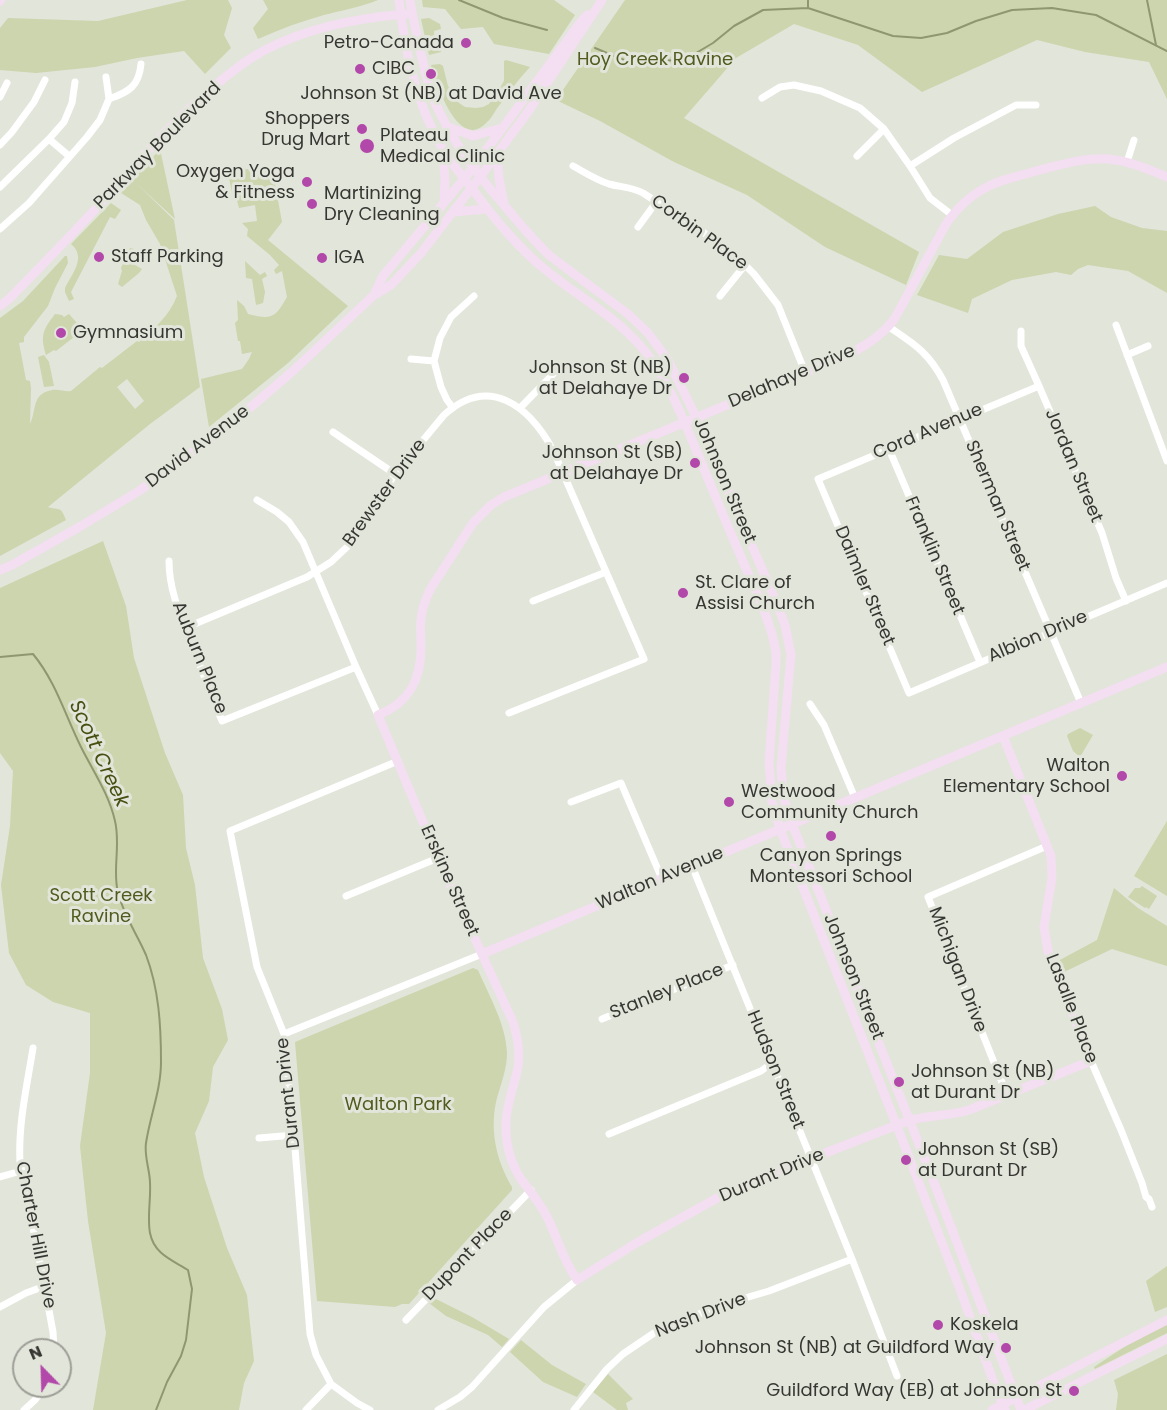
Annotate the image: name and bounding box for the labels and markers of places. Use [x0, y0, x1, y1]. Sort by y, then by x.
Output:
place label: Petro-Canada [324, 32, 454, 54]
marker: Petro-Canada [459, 36, 473, 50]
place label: CIBC [372, 58, 415, 80]
marker: CIBC [353, 62, 367, 76]
marker: Johnson St (NB) at David Ave [424, 67, 438, 81]
place label: Johnson St (NB) at David Ave [300, 83, 562, 105]
place label: Shoppers Drug Mart [261, 108, 350, 150]
marker: Shoppers Drug Mart [355, 122, 369, 136]
place label: Plateau Medical Clinic [380, 125, 505, 168]
marker: Plateau Medical Clinic [358, 137, 376, 155]
place label: Oxygen Yoga & Fitness [176, 161, 295, 204]
marker: Oxygen Yoga & Fitness [300, 175, 314, 189]
place label: Martinizing Dry Cleaning [324, 183, 440, 226]
marker: Martinizing Dry Cleaning [305, 197, 319, 211]
place label: Staff Parking [111, 246, 224, 268]
place label: IGA [334, 247, 365, 269]
marker: Staff Parking [92, 250, 106, 264]
marker: IGA [315, 251, 329, 265]
place label: Gymnasium [73, 322, 183, 344]
marker: Gymnasium [54, 326, 68, 340]
place label: Johnson St (NB) at Delahaye Dr [529, 357, 672, 400]
marker: Johnson St (NB) at Delahaye Dr [677, 371, 691, 385]
place label: Johnson St (SB) at Delahaye Dr [542, 442, 683, 484]
marker: Johnson St (SB) at Delahaye Dr [688, 456, 702, 470]
place label: St. Clare of Assisi Church [695, 572, 815, 614]
marker: St. Clare of Assisi Church [676, 586, 690, 600]
place label: Walton Elementary School [943, 755, 1110, 798]
marker: Walton Elementary School [1115, 769, 1129, 783]
place label: Westwood Community Church [741, 781, 919, 824]
marker: Westwood Community Church [722, 795, 736, 809]
marker: Canyon Springs Montessori School [824, 829, 838, 843]
place label: Canyon Springs Montessori School [750, 845, 912, 888]
place label: Johnson St (NB) at Durant Dr [911, 1061, 1054, 1104]
marker: Johnson St (NB) at Durant Dr [892, 1075, 906, 1089]
place label: Johnson St (SB) at Durant Dr [918, 1139, 1059, 1182]
marker: Johnson St (SB) at Durant Dr [899, 1153, 913, 1167]
place label: Koskela [950, 1314, 1019, 1336]
marker: Koskela [931, 1318, 945, 1332]
place label: Johnson St (NB) at Guildford Way [695, 1337, 994, 1359]
marker: Johnson St (NB) at Guildford Way [999, 1341, 1013, 1355]
place label: Guildford Way (EB) at Johnson St [766, 1380, 1062, 1402]
marker: Guildford Way (EB) at Johnson St [1067, 1384, 1081, 1398]

